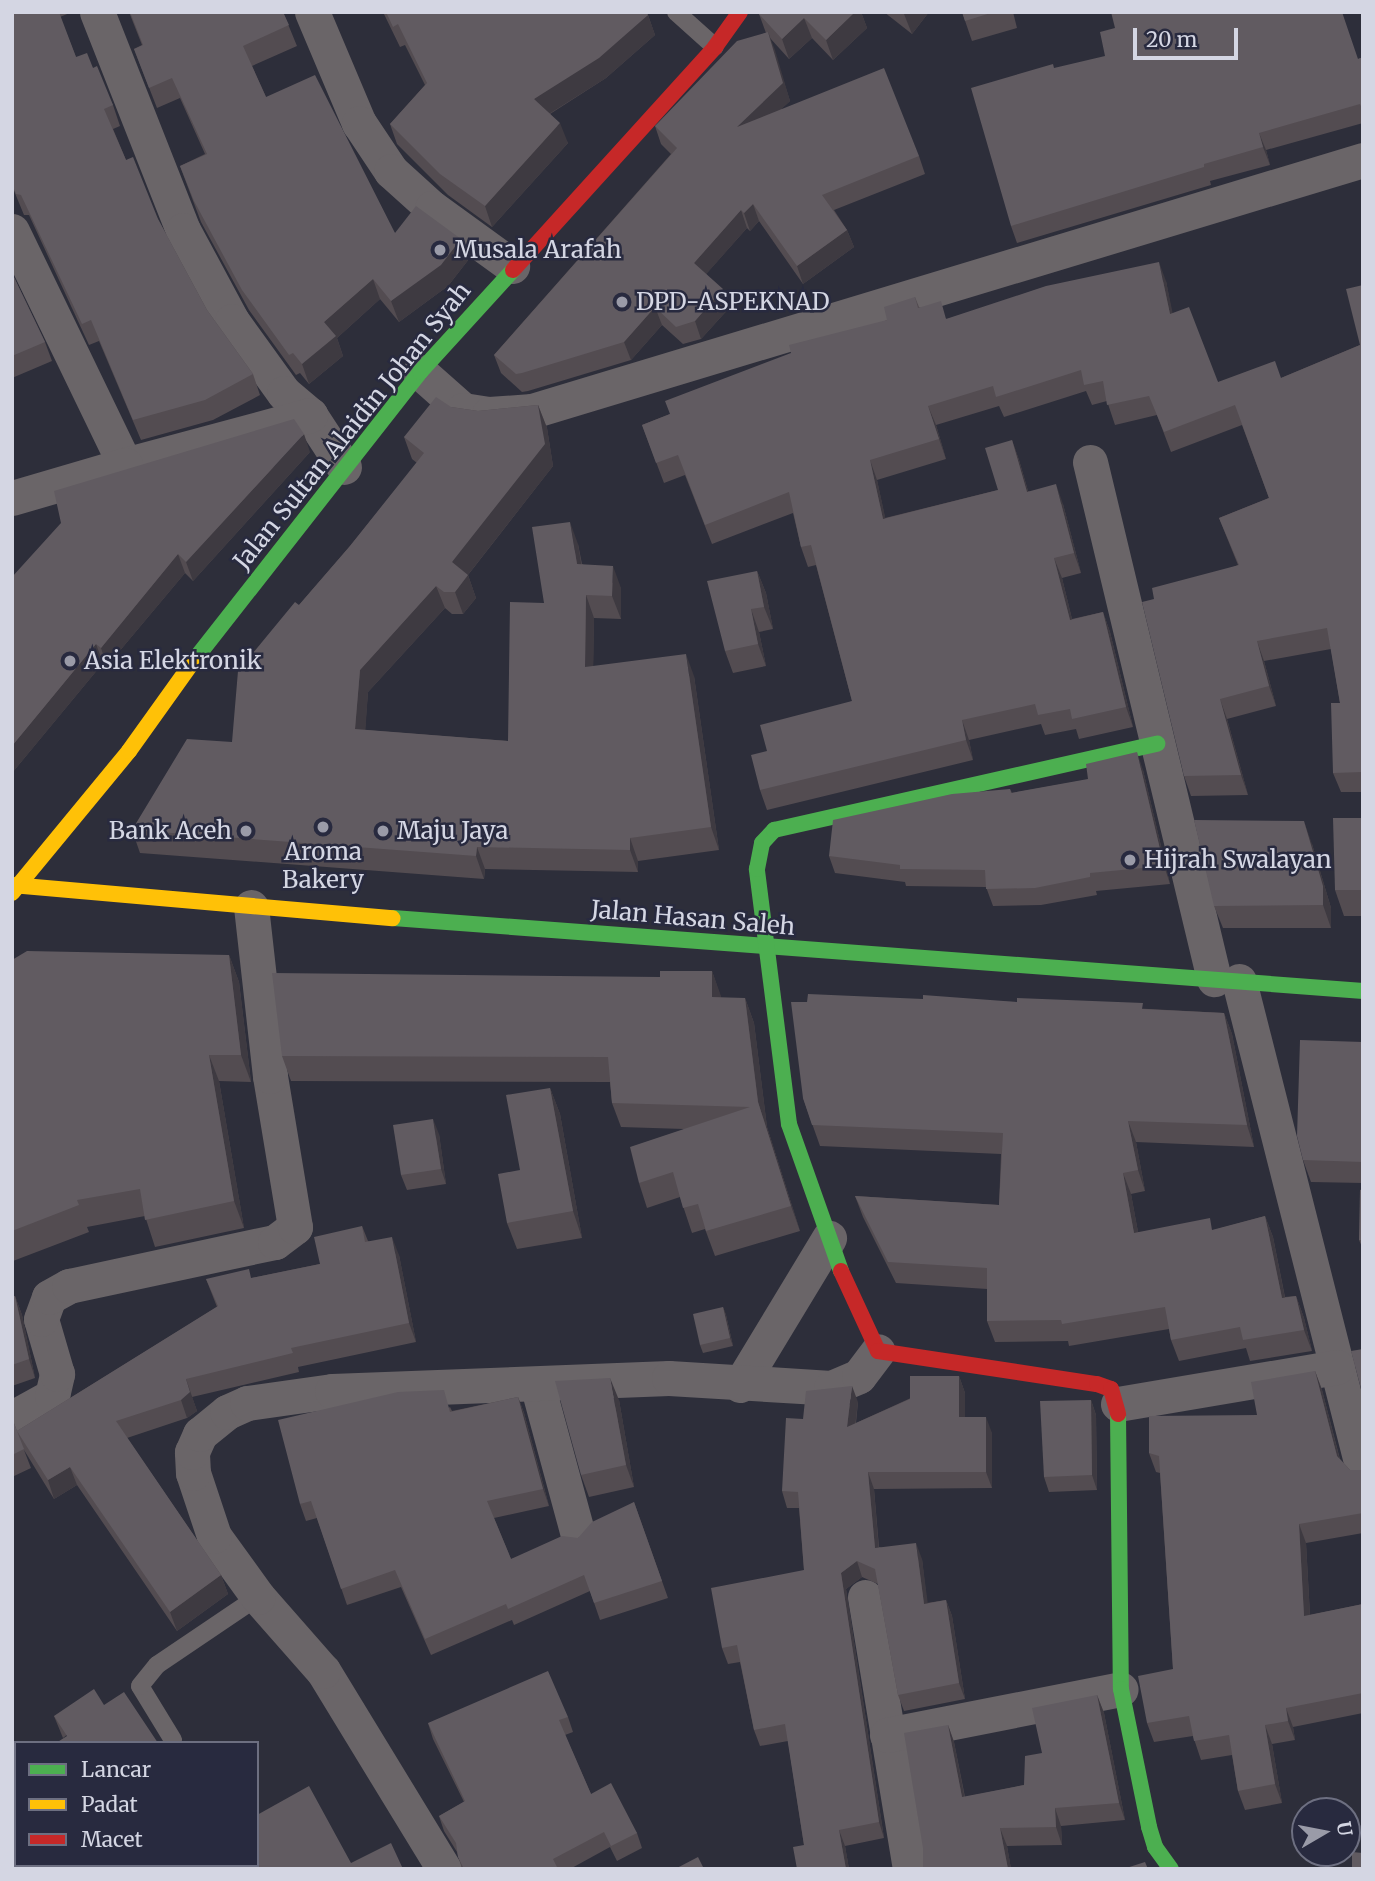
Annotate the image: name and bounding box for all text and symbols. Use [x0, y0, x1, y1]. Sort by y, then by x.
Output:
scale bar [1137, 14, 1242, 58]
text: 20 m [1146, 26, 1197, 53]
place label: Musala Arafah [454, 236, 622, 264]
marker: Musala Arafah [432, 242, 448, 258]
street label: Jalan Sultan Alaidin Johan Syah [227, 277, 477, 575]
place label: DPD-ASPEKNAD [636, 288, 829, 316]
marker: DPD-ASPEKNAD [614, 294, 630, 310]
place label: Asia Elektronik [84, 647, 262, 675]
marker: Asia Elektronik [62, 653, 78, 669]
place label: Bank Aceh [109, 817, 232, 845]
place label: Maju Jaya [397, 817, 508, 845]
marker: Aroma Bakery [315, 819, 331, 835]
marker: Bank Aceh [238, 823, 254, 839]
marker: Maju Jaya [375, 823, 391, 839]
place label: Aroma Bakery [282, 838, 364, 894]
place label: Hijrah Swalayan [1144, 846, 1332, 874]
marker: Hijrah Swalayan [1122, 852, 1138, 868]
street label: Jalan Hasan Saleh [590, 895, 796, 941]
legend [14, 1741, 259, 1867]
text: Lancar [81, 1756, 151, 1783]
text: Padat [81, 1791, 138, 1818]
north arrow [1291, 1797, 1361, 1867]
text: U [1332, 1820, 1358, 1838]
text: Macet [81, 1826, 143, 1853]

